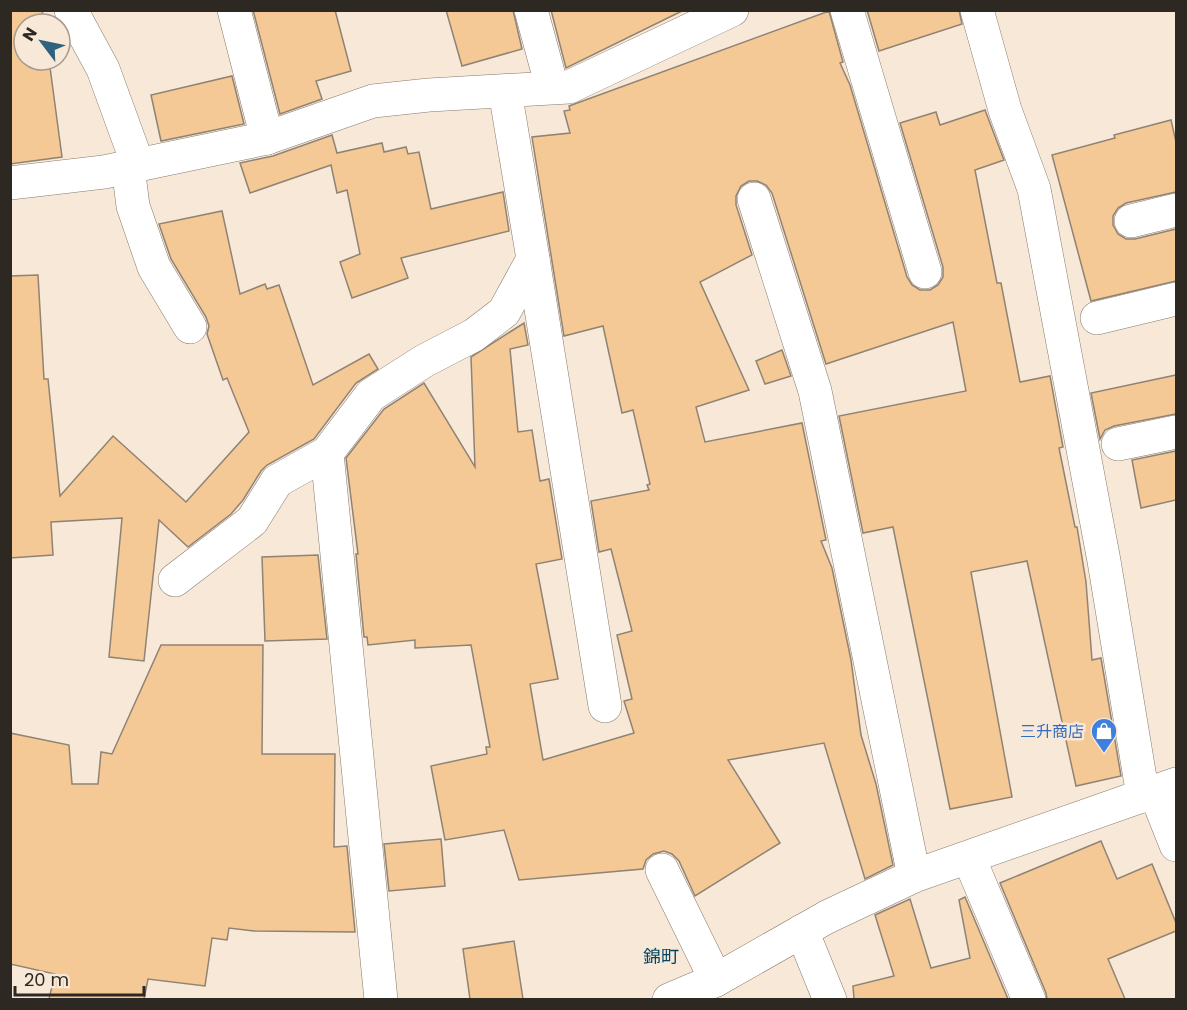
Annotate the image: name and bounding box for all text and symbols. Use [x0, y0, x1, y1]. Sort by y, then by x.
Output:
north arrow [12, 12, 72, 72]
text: N [17, 23, 43, 46]
shop icon: 三升商店 [1089, 716, 1119, 754]
place label: 三升商店 [1020, 720, 1084, 743]
district label: 錦町 [643, 944, 679, 969]
scale bar [15, 959, 144, 997]
text: 20 m [24, 967, 69, 992]

